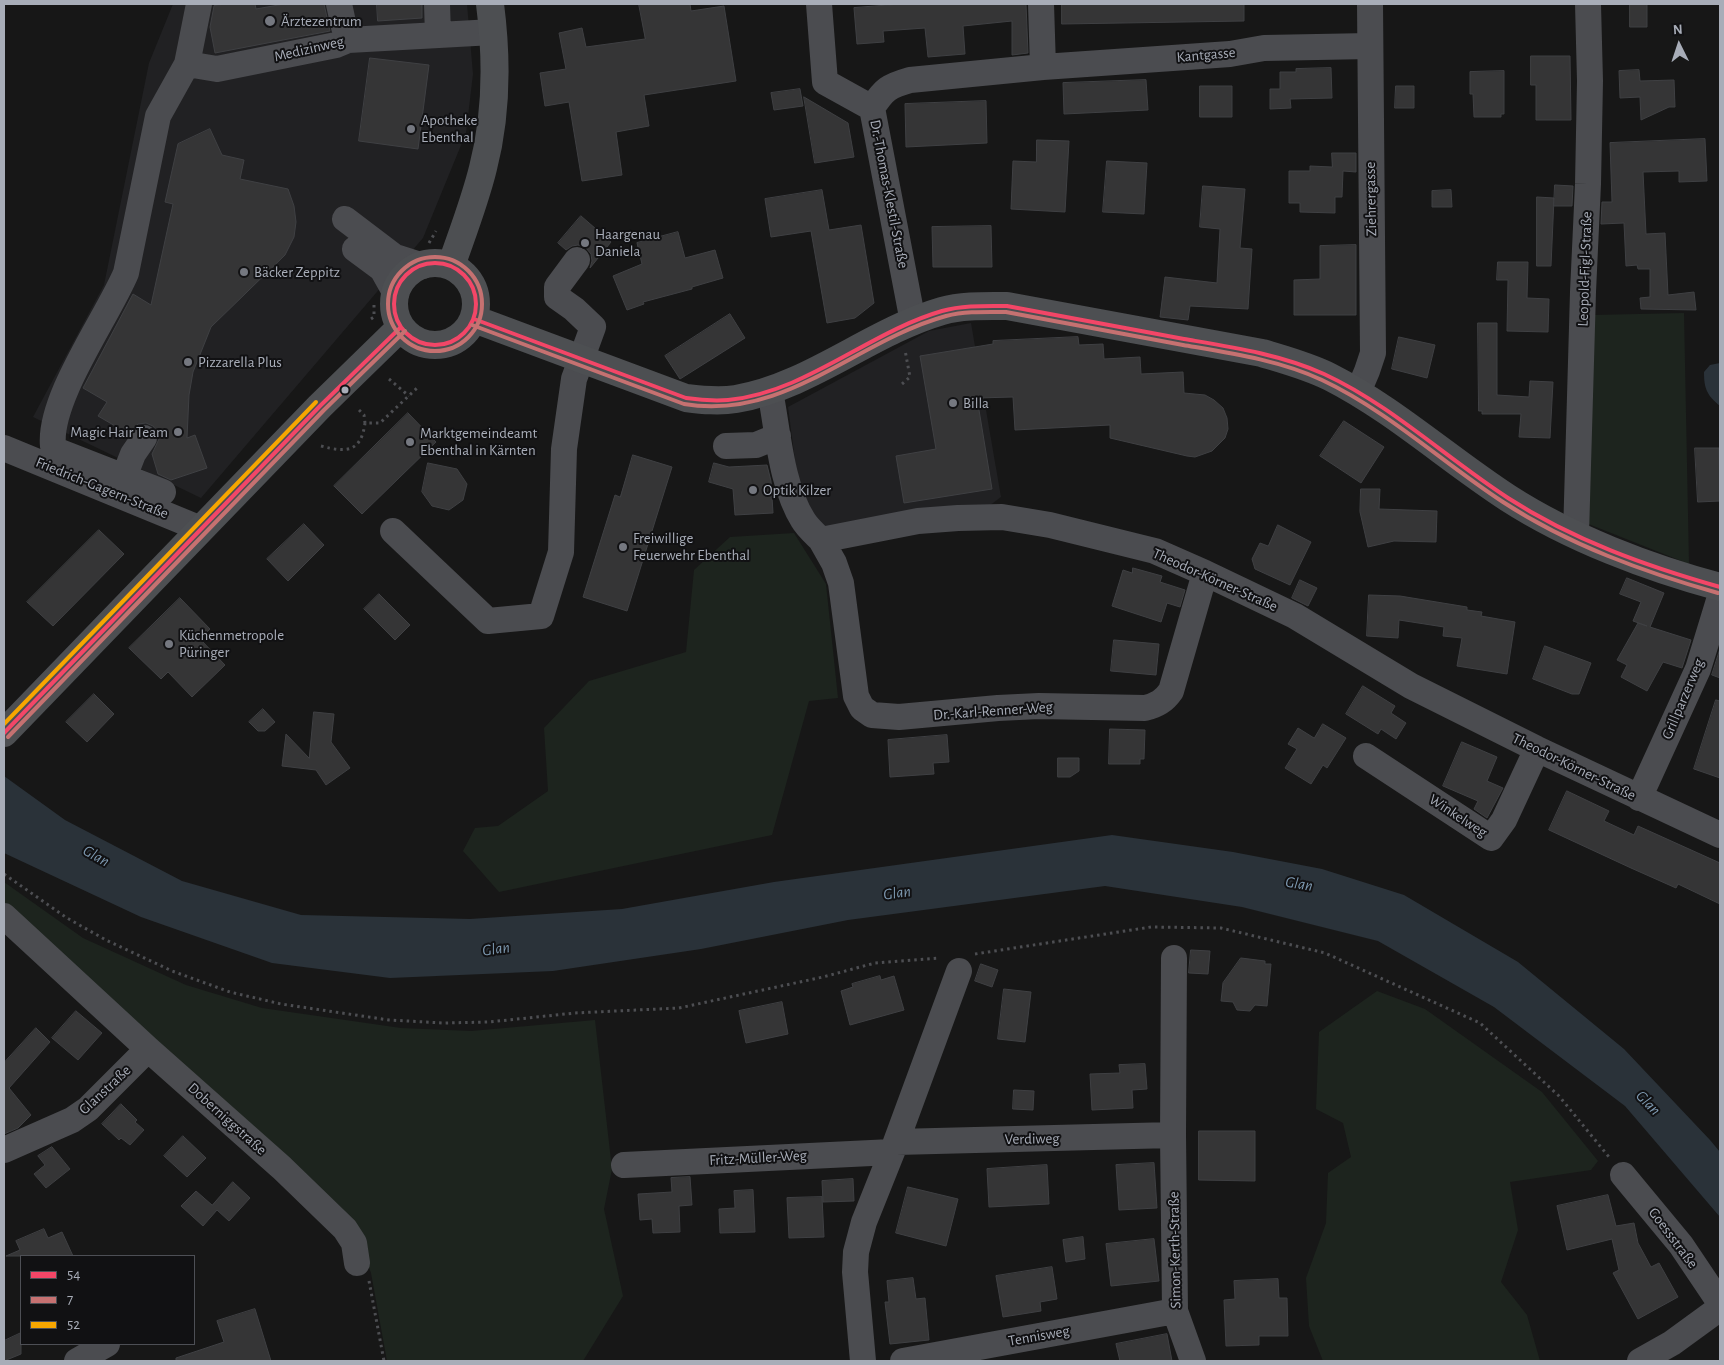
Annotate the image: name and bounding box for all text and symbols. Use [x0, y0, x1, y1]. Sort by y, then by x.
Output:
place label: Ärztezentrum [281, 12, 362, 30]
marker: Ärztezentrum [263, 14, 277, 28]
north arrow [1654, 20, 1704, 70]
text: N [1673, 23, 1683, 37]
street label: Medizinweg [272, 32, 346, 66]
street label: Kantgasse [1176, 43, 1236, 67]
place label: Apotheke Ebenthal [421, 111, 477, 146]
street label: Dr.-Thomas-Klestil-Straße [866, 118, 912, 270]
marker: Apotheke Ebenthal [405, 123, 417, 135]
street label: Ziehrergasse [1361, 161, 1381, 237]
street label: Leopold-Figl-Straße [1574, 211, 1596, 327]
place label: Haargenau Daniela [595, 225, 660, 260]
marker: Haargenau Daniela [579, 237, 591, 249]
place label: Bäcker Zeppitz [254, 263, 340, 281]
marker: Bäcker Zeppitz [238, 266, 250, 278]
place label: Pizzarella Plus [198, 353, 282, 371]
marker: Pizzarella Plus [182, 356, 194, 368]
unlabelled marker [340, 385, 350, 395]
place label: Billa [963, 394, 989, 412]
marker: Billa [947, 397, 959, 409]
place label: Magic Hair Team [70, 423, 168, 441]
place label: Marktgemeindeamt Ebenthal in Kärnten [420, 424, 537, 459]
marker: Magic Hair Team [172, 426, 184, 438]
marker: Marktgemeindeamt Ebenthal in Kärnten [404, 436, 416, 448]
street label: Friedrich-Gagern-Straße [33, 453, 171, 523]
place label: Optik Kilzer [763, 481, 831, 499]
marker: Optik Kilzer [747, 484, 759, 496]
place label: Freiwillige Feuerwehr Ebenthal [633, 529, 750, 564]
marker: Freiwillige Feuerwehr Ebenthal [617, 541, 629, 553]
street label: Theodor-Körner-Straße [1150, 544, 1280, 616]
place label: Küchenmetropole Püringer [179, 626, 284, 661]
marker: Küchenmetropole Püringer [163, 638, 175, 650]
street label: Grillparzerweg [1658, 656, 1708, 742]
street label: Dr.-Karl-Renner-Weg [933, 698, 1053, 724]
street label: Theodor-Körner-Straße [1509, 729, 1639, 805]
street label: Winkelweg [1425, 790, 1491, 842]
water label: Glan [79, 841, 113, 871]
water label: Glan [1284, 872, 1314, 896]
water label: Glan [882, 882, 912, 904]
water label: Glan [481, 938, 511, 960]
street label: Glanstraße [75, 1062, 135, 1118]
street label: Doberniggstraße [184, 1079, 270, 1159]
water label: Glan [1632, 1086, 1664, 1120]
street label: Verdiweg [1004, 1130, 1060, 1148]
street label: Fritz-Müller-Weg [709, 1146, 807, 1170]
street label: Simon-Kerth-Straße [1165, 1191, 1185, 1309]
street label: Goessstraße [1644, 1204, 1702, 1272]
legend [20, 1255, 195, 1345]
text: 54 [67, 1267, 81, 1282]
text: 7 [67, 1292, 73, 1307]
text: 52 [67, 1317, 80, 1332]
street label: Tennisweg [1007, 1322, 1071, 1350]

